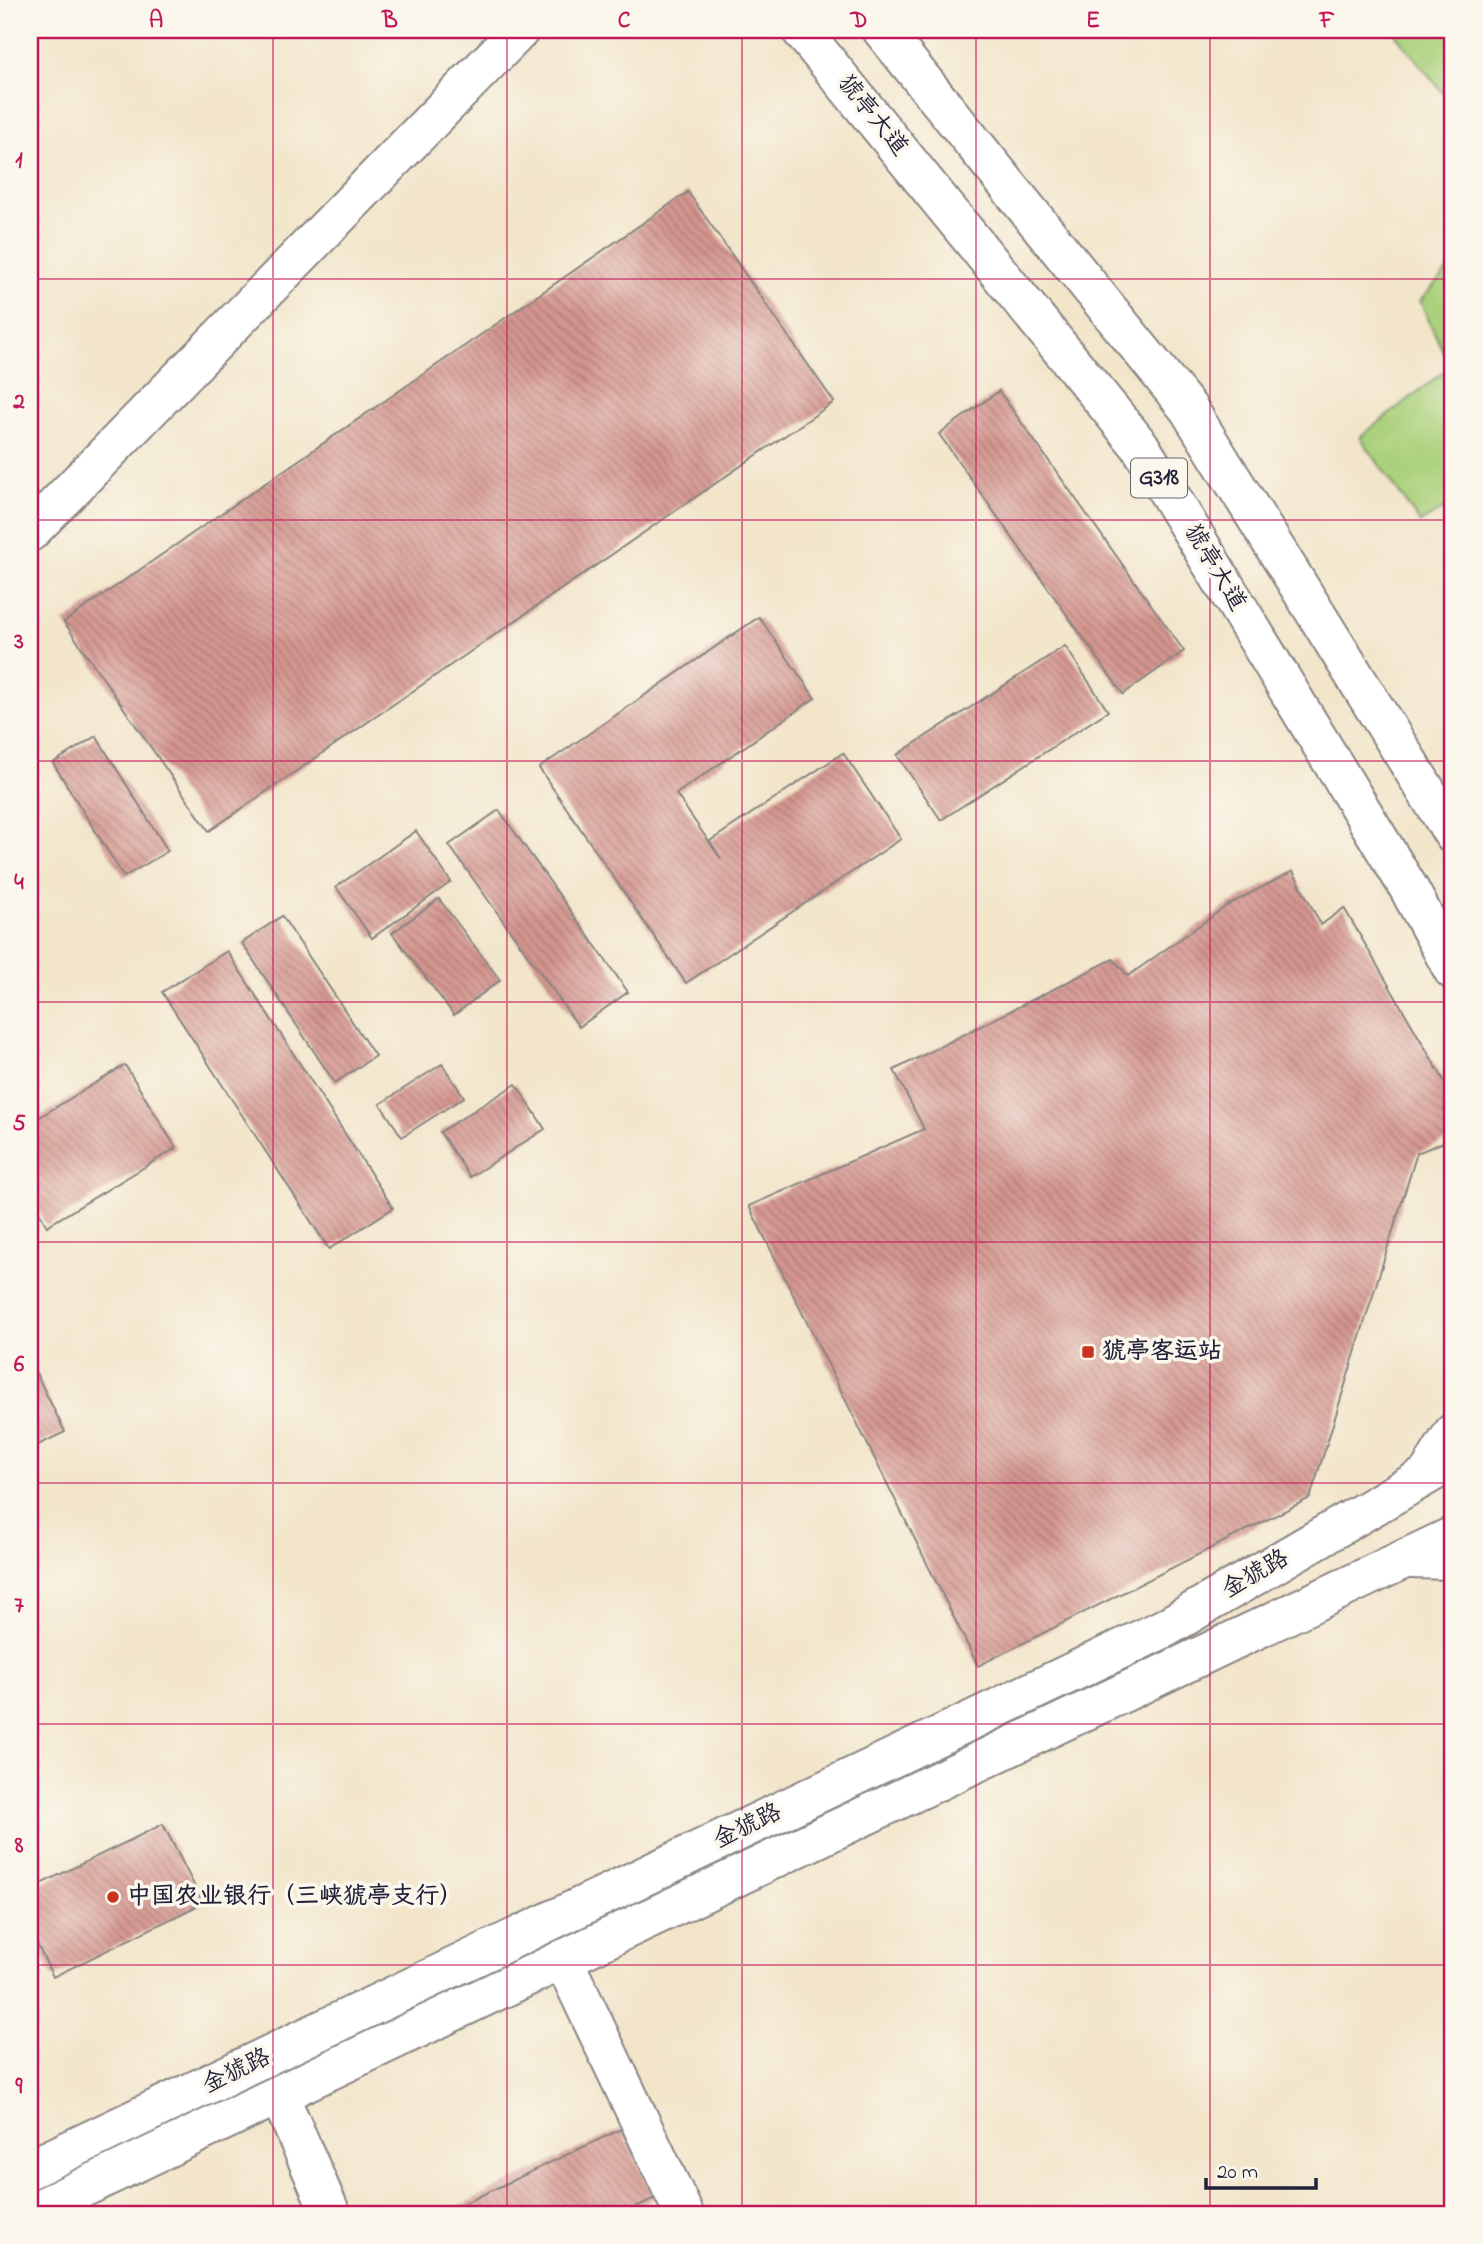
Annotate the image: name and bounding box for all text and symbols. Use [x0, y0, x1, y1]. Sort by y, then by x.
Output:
text: A [149, 5, 163, 38]
text: B [381, 5, 398, 38]
text: C [618, 5, 631, 38]
text: D [850, 5, 867, 38]
text: E [1086, 5, 1100, 38]
text: F [1319, 5, 1335, 38]
street label: 猇亭大道 [828, 68, 916, 164]
text: 1 [15, 145, 23, 178]
text: 2 [12, 386, 25, 419]
road number: G318 [1131, 458, 1187, 498]
street label: 猇亭大道 [1174, 518, 1254, 618]
text: 3 [13, 626, 24, 659]
text: 4 [14, 867, 24, 900]
text: 5 [12, 1108, 26, 1141]
place label: 猇亭客运站 [1102, 1335, 1222, 1370]
marker: 猇亭客运站 [1080, 1344, 1096, 1360]
text: 6 [14, 1349, 25, 1382]
street label: 金猇路 [1216, 1542, 1296, 1608]
text: 7 [14, 1590, 24, 1623]
street label: 金猇路 [708, 1795, 788, 1859]
text: 8 [14, 1830, 24, 1863]
place label: 中国农业银行（三峡猇亭支行） [127, 1880, 463, 1915]
marker: 中国农业银行（三峡猇亭支行） [105, 1889, 121, 1905]
street label: 金猇路 [197, 2040, 277, 2104]
text: 9 [15, 2071, 24, 2104]
scale bar [1206, 2146, 1317, 2190]
text: 20 m [1217, 2158, 1258, 2188]

